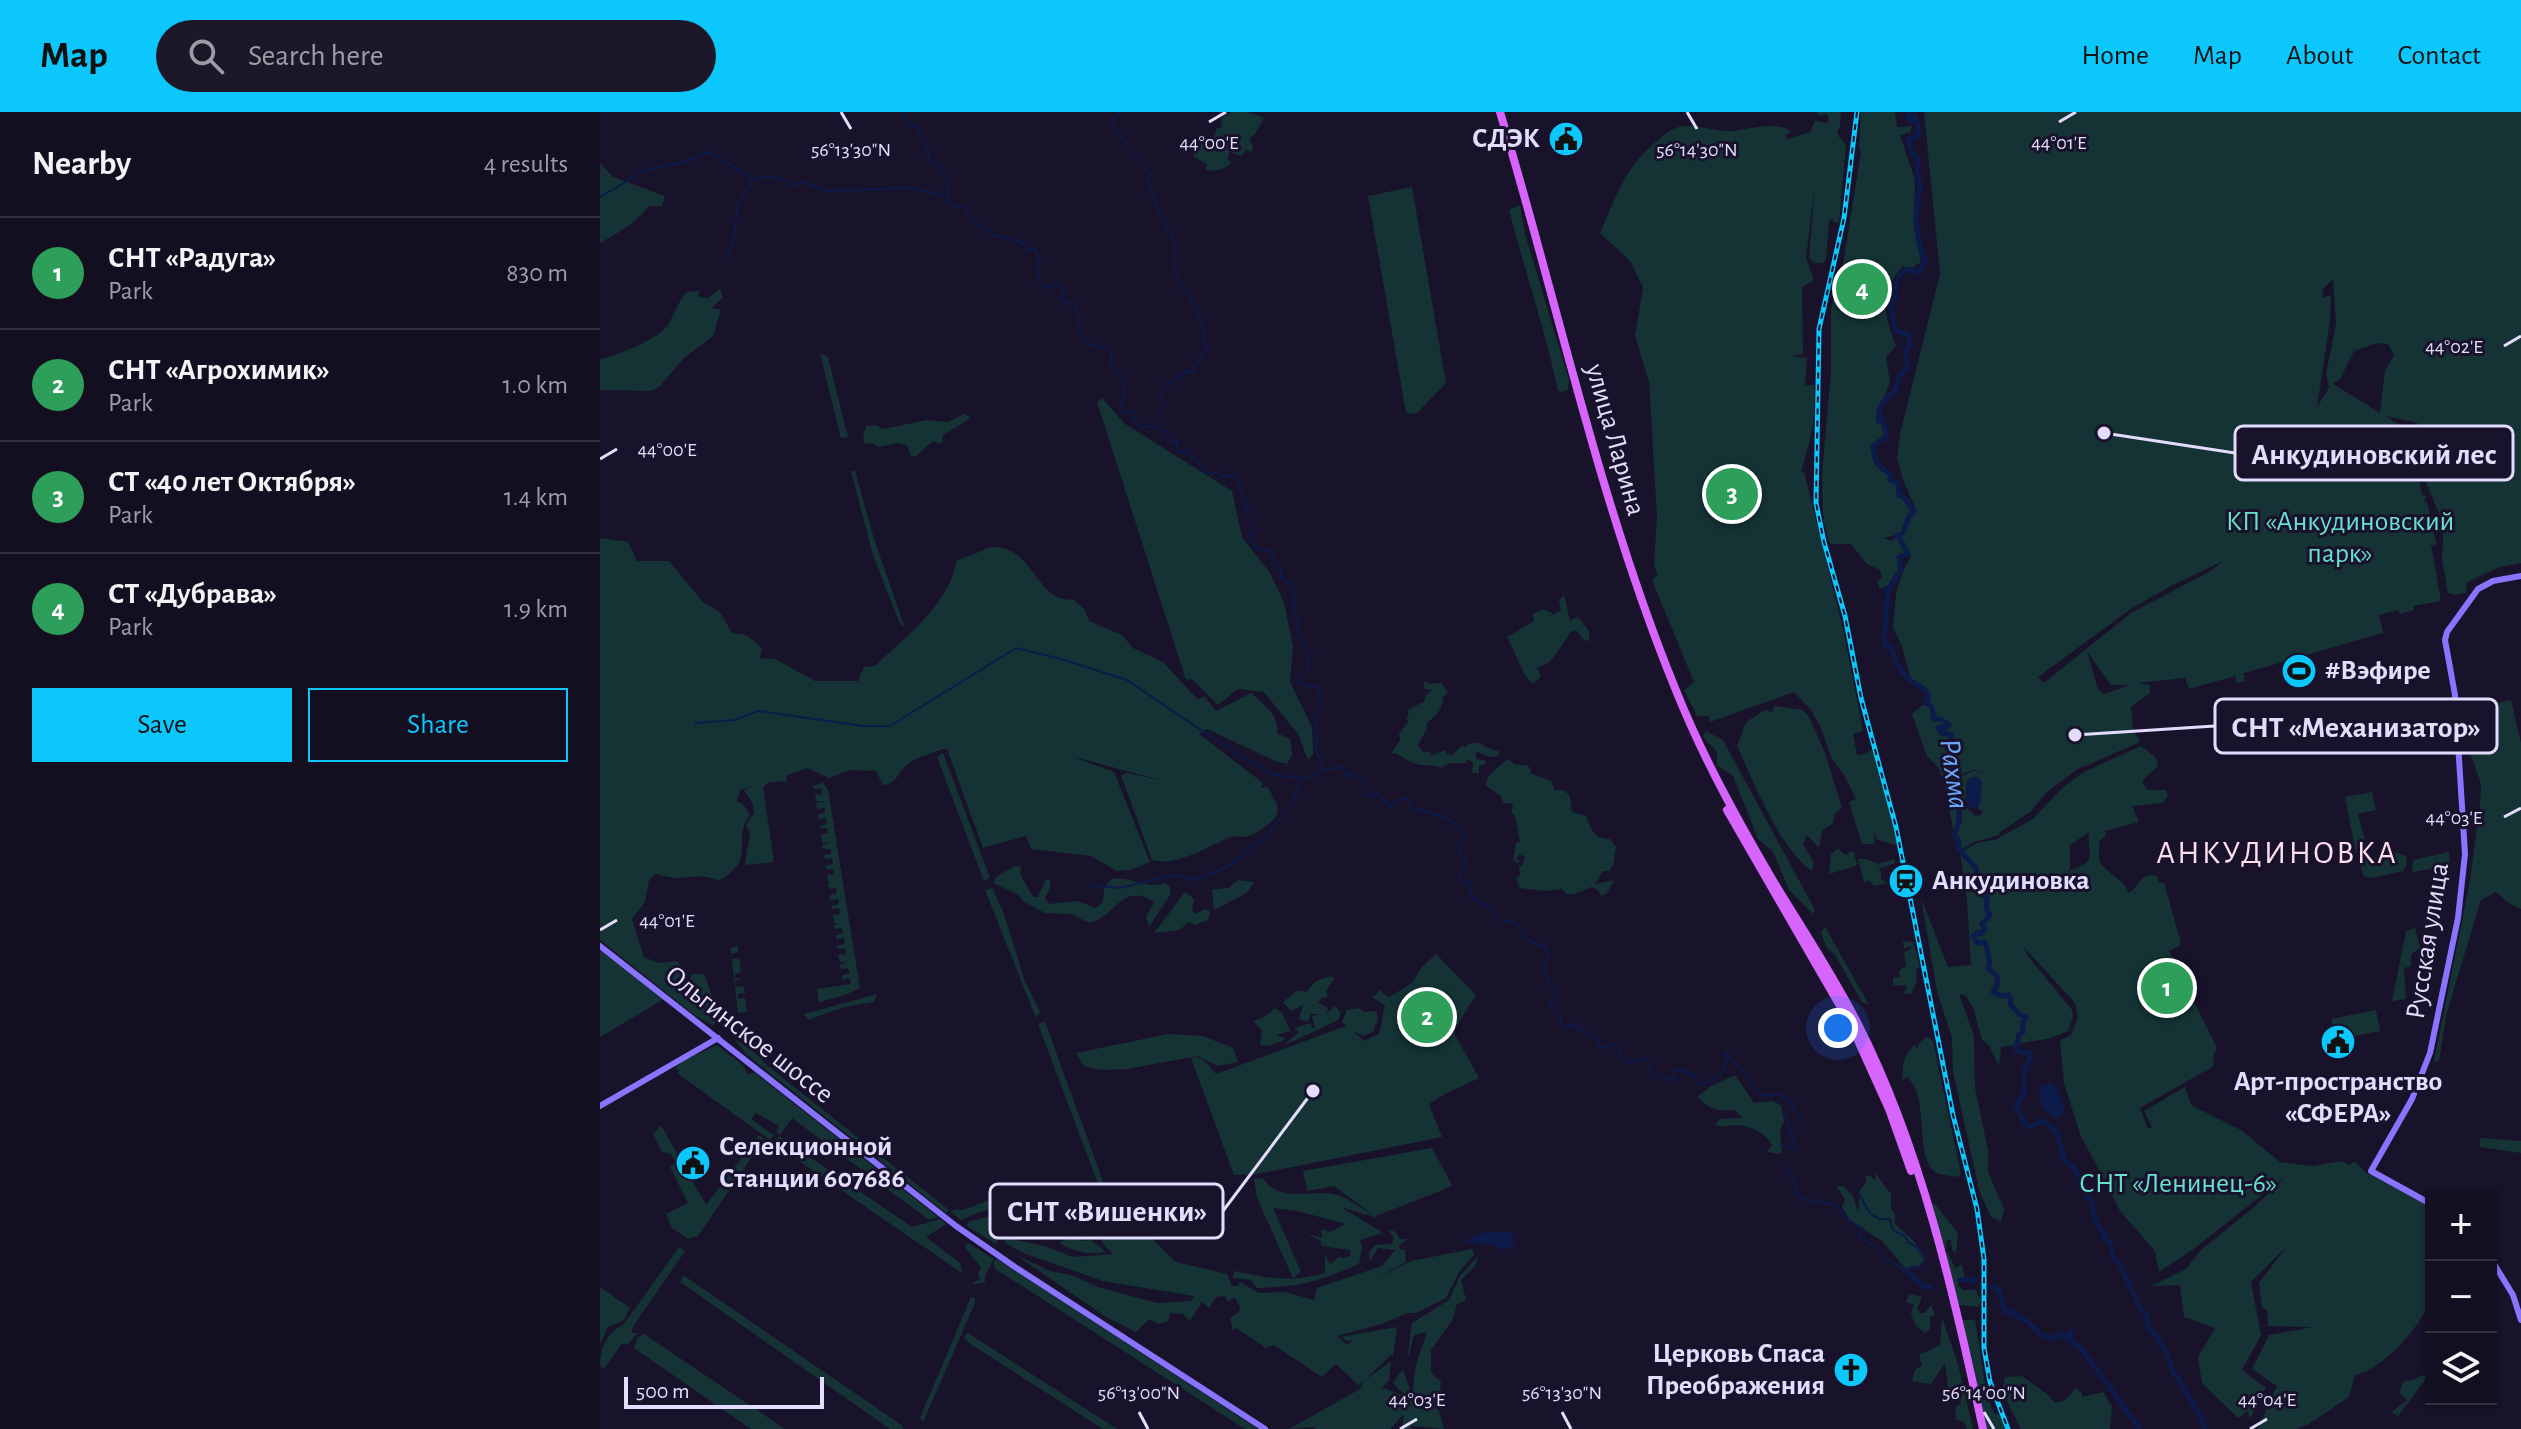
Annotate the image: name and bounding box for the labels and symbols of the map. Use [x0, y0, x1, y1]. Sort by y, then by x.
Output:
public building icon: СДЭК [1547, 120, 1585, 158]
place label: СДЭК [1472, 125, 1540, 153]
text: 44°00'E [1179, 133, 1239, 153]
text: 44°01'E [2031, 133, 2087, 153]
text: 56°13'30"N [811, 140, 891, 160]
text: 56°14'30"N [1656, 140, 1738, 160]
pin: 4 [1836, 259, 1888, 319]
text: 44°02'E [2425, 337, 2483, 357]
street label: улица Ларина [1580, 360, 1650, 519]
callout: Анкудиновский лес [2235, 426, 2513, 480]
text: 44°00'E [637, 440, 697, 460]
text: Анкудиновский лес [2251, 440, 2497, 470]
pin: 3 [1706, 464, 1758, 524]
park label: КП «Анкудиновский парк» [2226, 508, 2454, 568]
sports icon: #Вэфире [2280, 652, 2318, 690]
place label: #Вэфире [2325, 657, 2431, 685]
callout: СНТ «Механизатор» [2215, 699, 2497, 753]
text: СНТ «Механизатор» [2231, 713, 2481, 743]
water label: Рахма [1934, 737, 1974, 811]
text: 44°03'E [2426, 808, 2483, 828]
district label: АНКУДИНОВКА [2156, 837, 2398, 869]
street label: Русская улица [2402, 861, 2454, 1021]
station icon: Анкудиновка [1887, 862, 1925, 900]
place label: Анкудиновка [1932, 867, 2089, 895]
text: 44°01'E [639, 911, 695, 931]
pin: 1 [2141, 958, 2193, 1018]
street label: Ольгинское шоссе [659, 961, 839, 1109]
pin: 2 [1401, 987, 1453, 1047]
your location [1818, 1008, 1858, 1048]
public building icon: Арт-пространство «СФЕРА» [2319, 1023, 2357, 1061]
place label: Арт-пространство «СФЕРА» [2234, 1068, 2442, 1128]
place label: Селекционной Станции 607686 [719, 1133, 905, 1193]
public building icon: Селекционной Станции 607686 [674, 1144, 712, 1182]
park label: СНТ «Ленинец-6» [2079, 1170, 2277, 1198]
callout: СНТ «Вишенки» [990, 1184, 1223, 1238]
text: СНТ «Вишенки» [1007, 1197, 1207, 1227]
place label: Церковь Спаса Преображения [1646, 1340, 1825, 1400]
church icon: Церковь Спаса Преображения [1832, 1351, 1870, 1389]
scale bar [624, 1373, 824, 1409]
text: 56°13'00"N [1098, 1383, 1180, 1403]
text: 56°13'30"N [1522, 1383, 1602, 1403]
text: 56°14'00"N [1942, 1383, 2026, 1403]
text: 44°03'E [1389, 1390, 1446, 1410]
text: 44°04'E [2238, 1390, 2296, 1410]

